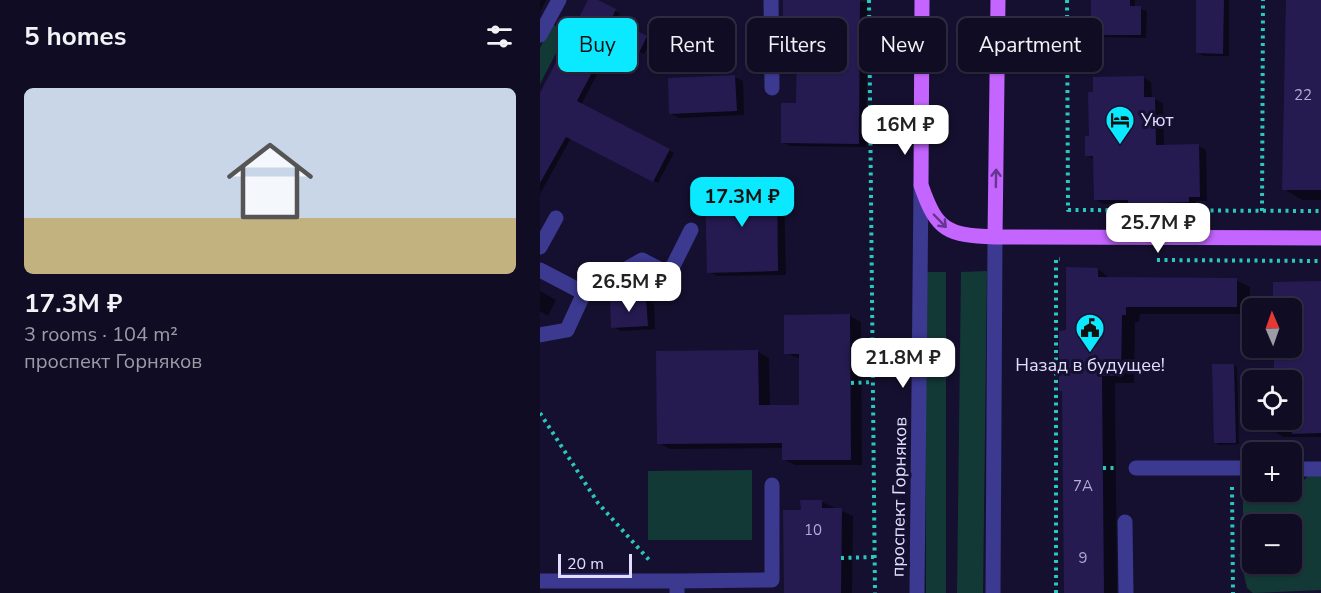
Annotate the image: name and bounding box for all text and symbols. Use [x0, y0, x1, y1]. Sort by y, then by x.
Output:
chip: Buy [558, 18, 637, 72]
chip: Rent [649, 18, 735, 72]
chip: Filters [747, 18, 847, 72]
chip: New [859, 18, 946, 72]
chip: Apartment [958, 18, 1102, 72]
text: 5 homes [24, 19, 126, 54]
icon: filters [483, 20, 516, 53]
house number: 22 [1294, 85, 1312, 105]
hotel icon: Уют [1104, 104, 1136, 146]
pin: 16M ₽ [863, 105, 947, 156]
place label: Уют [1140, 108, 1174, 132]
text: 16M ₽ [876, 111, 934, 138]
icon: home [216, 127, 324, 235]
one-way arrow [990, 169, 1002, 189]
pin: 17.3M ₽ [687, 177, 797, 228]
text: 17.3M ₽ [704, 183, 780, 210]
pin: 25.7M ₽ [1103, 203, 1213, 254]
text: 25.7M ₽ [1120, 209, 1196, 236]
one-way arrow [933, 213, 947, 228]
pin: 26.5M ₽ [574, 262, 684, 313]
text: 26.5M ₽ [591, 268, 667, 295]
text: 17.3M ₽ [24, 286, 122, 321]
north arrow [1242, 298, 1302, 358]
map controls [1242, 298, 1302, 574]
public building icon: Назад в будущее! [1074, 312, 1106, 354]
text: 3 rooms · 104 m² [24, 321, 178, 348]
pin: 21.8M ₽ [848, 338, 958, 389]
text: 21.8M ₽ [865, 344, 941, 371]
text: проспект Горняков [24, 348, 202, 375]
place label: Назад в будущее! [1015, 353, 1165, 377]
button: locate [1242, 370, 1302, 430]
street label: проспект Горняков [886, 416, 912, 577]
button: + [1242, 442, 1302, 502]
house number: 7А [1073, 476, 1093, 496]
button: − [1242, 514, 1302, 574]
house number: 10 [804, 520, 822, 540]
house number: 9 [1078, 548, 1088, 568]
scale bar [558, 551, 632, 578]
text: 20 m [567, 553, 604, 575]

